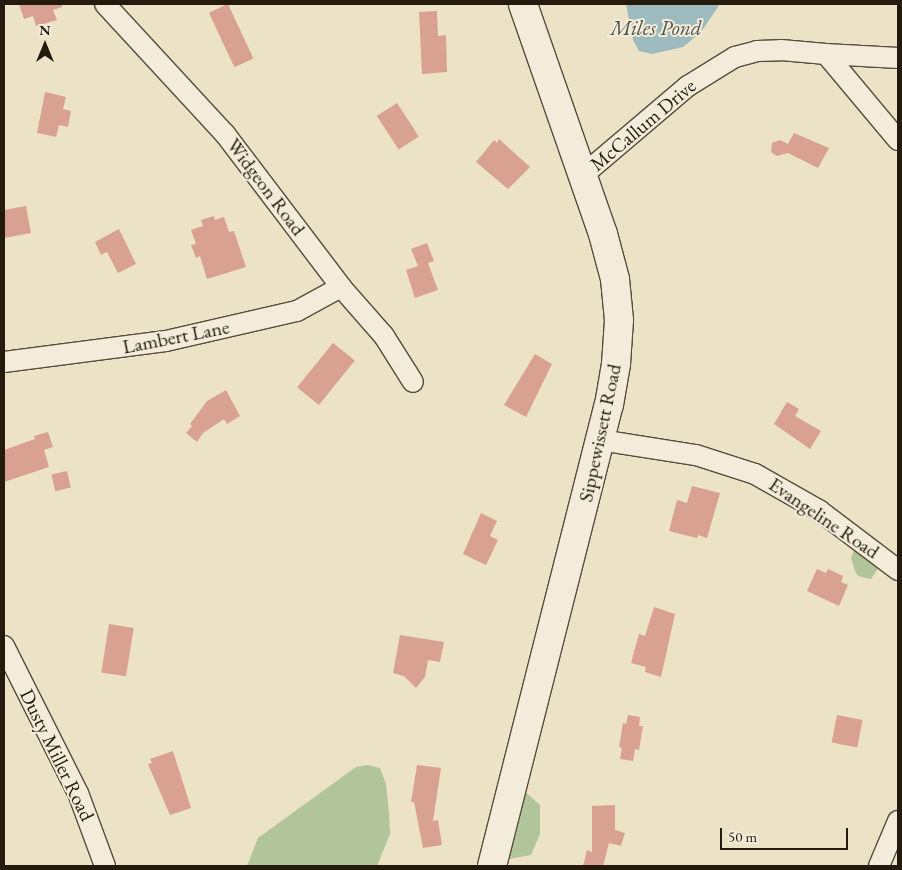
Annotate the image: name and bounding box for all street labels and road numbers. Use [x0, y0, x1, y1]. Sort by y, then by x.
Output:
street label: McCallum Drive [585, 74, 701, 176]
street label: Widgeon Road [222, 134, 310, 240]
street label: Lambert Lane [121, 315, 231, 359]
street label: Sippewissett Road [574, 362, 626, 504]
street label: Evangeline Road [764, 472, 884, 564]
street label: Dusty Miller Road [15, 685, 99, 825]

